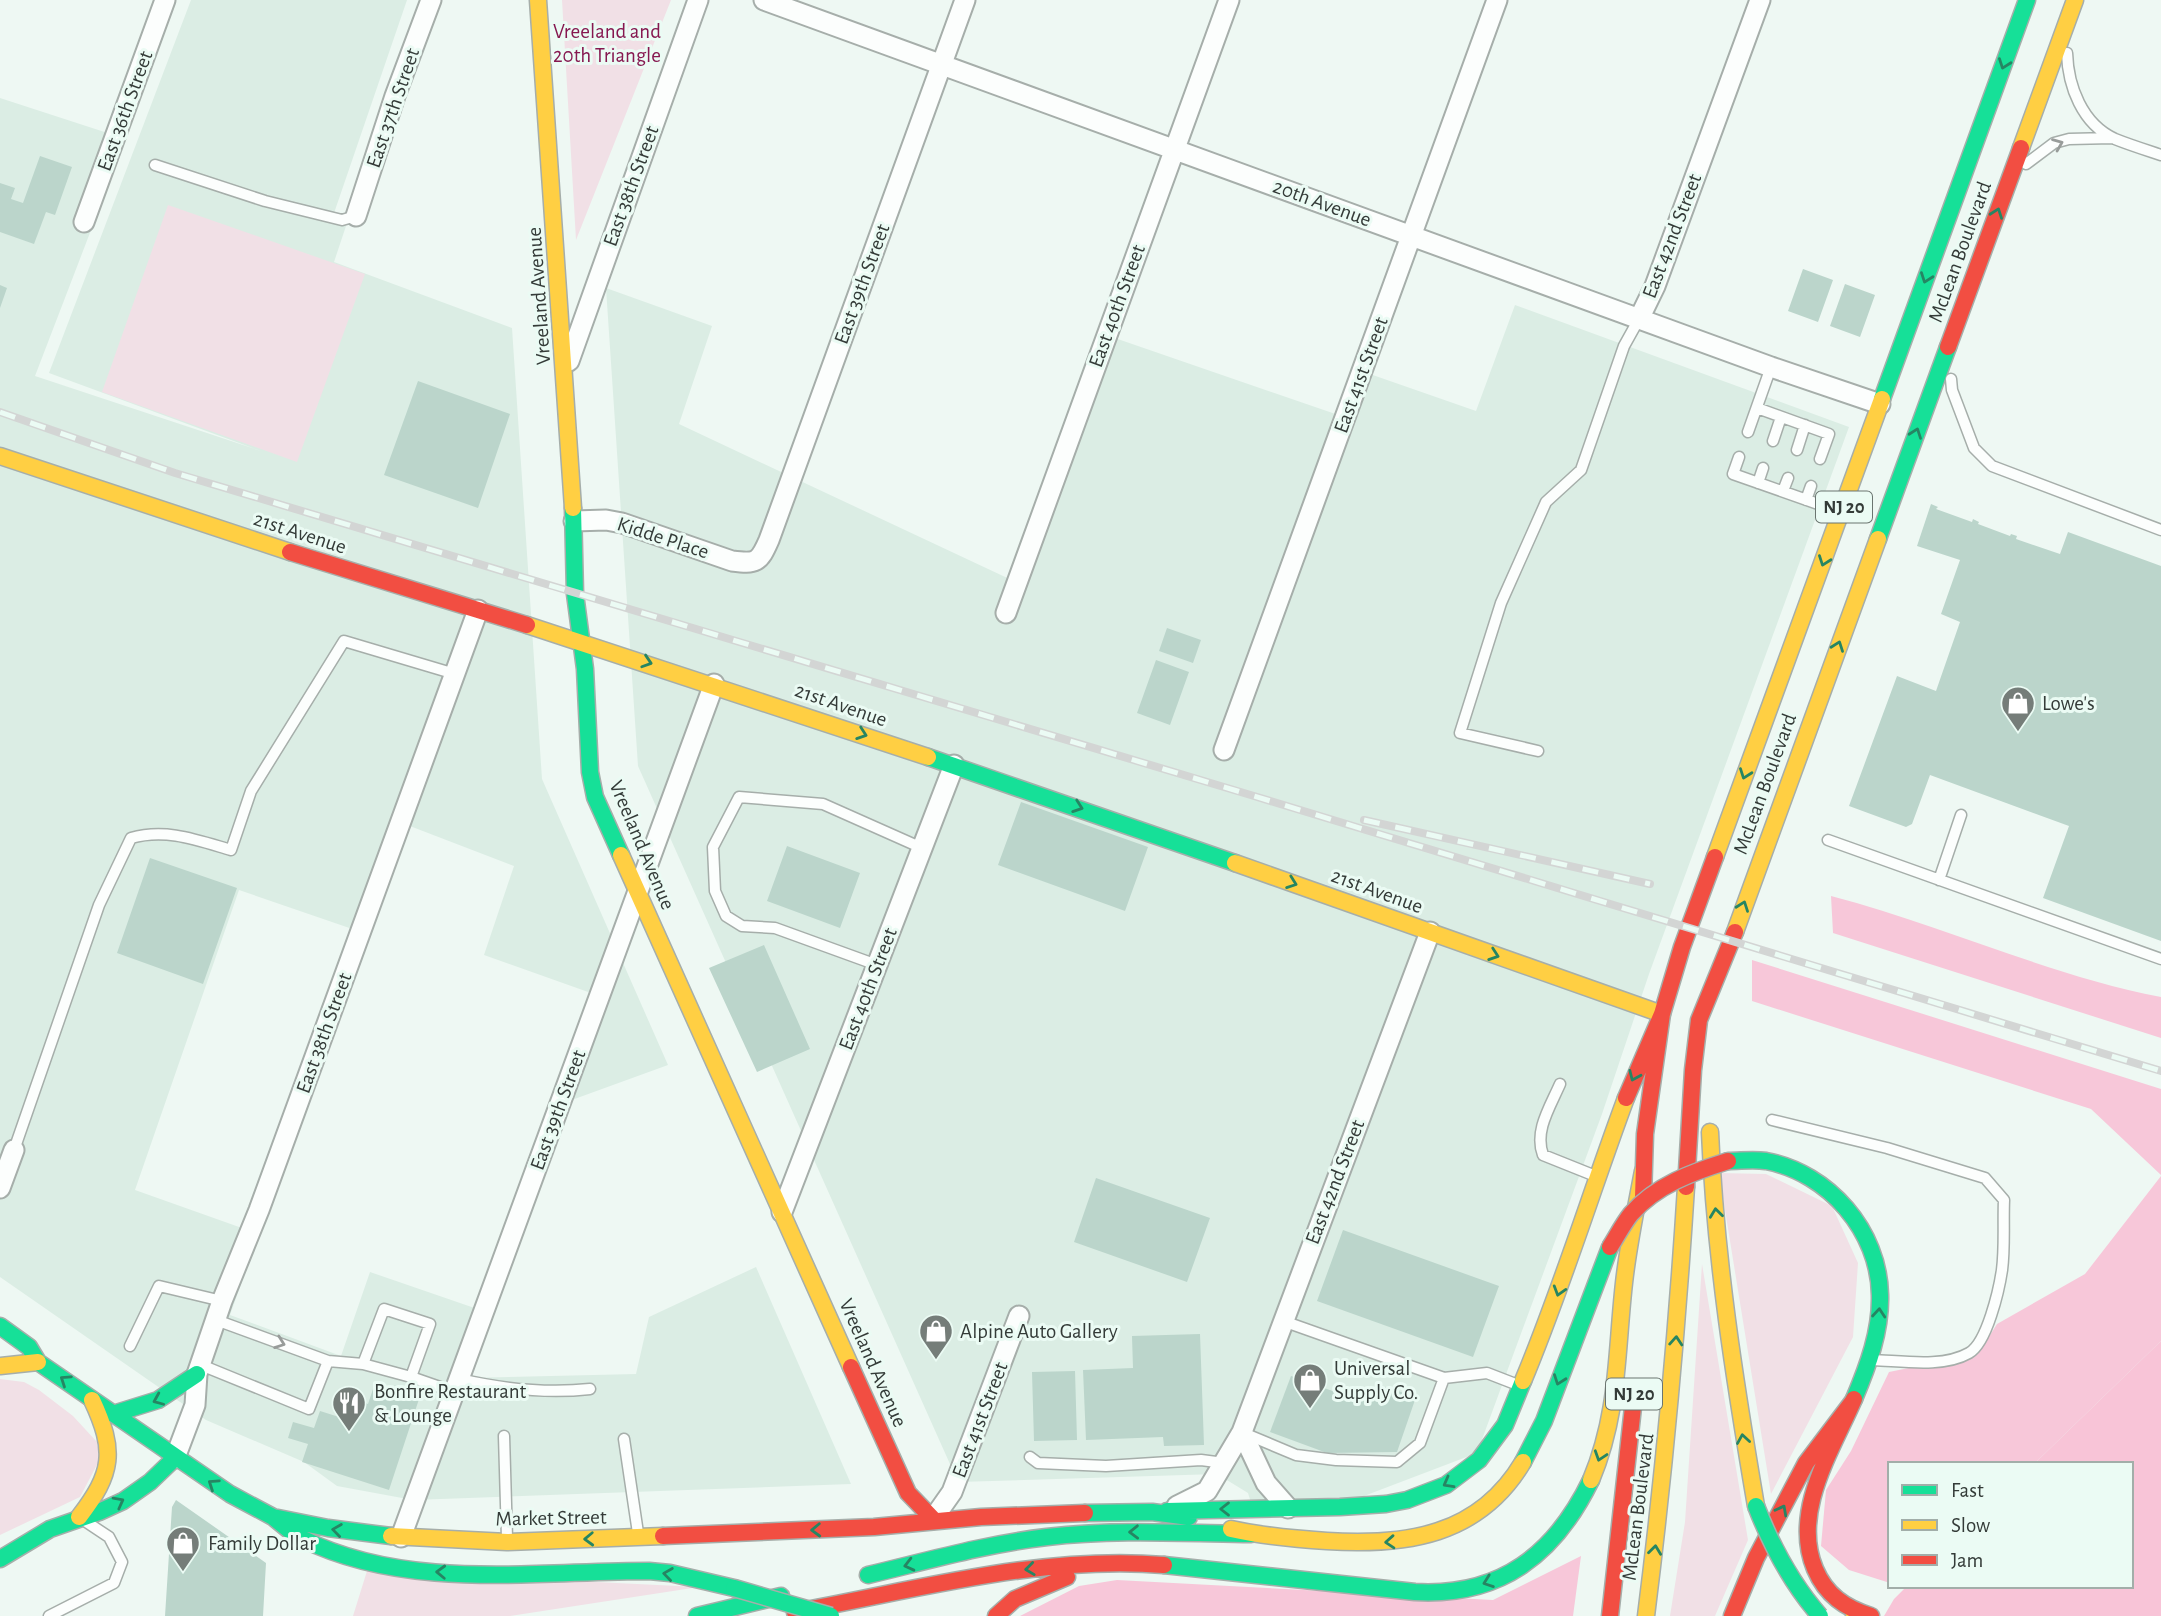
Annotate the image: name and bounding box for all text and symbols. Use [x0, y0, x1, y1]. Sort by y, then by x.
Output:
park label: Vreeland and 20th Triangle [553, 21, 661, 66]
street label: East 37th Street [363, 45, 423, 171]
street label: East 36th Street [94, 48, 157, 174]
one-way arrow [1998, 58, 2012, 70]
street label: East 38th Street [600, 123, 663, 249]
one-way arrow [2051, 138, 2063, 152]
street label: East 42nd Street [1639, 171, 1705, 301]
street label: 20th Avenue [1270, 176, 1374, 230]
street label: McLean Boulevard [1925, 179, 1995, 325]
one-way arrow [1989, 208, 2003, 220]
street label: East 39th Street [831, 221, 894, 347]
street label: Vreeland Avenue [524, 226, 554, 366]
street label: East 40th Street [1085, 241, 1149, 370]
one-way arrow [1920, 271, 1934, 283]
street label: East 41st Street [1330, 314, 1392, 436]
one-way arrow [1908, 427, 1922, 439]
road number: NJ 20 [1816, 492, 1872, 522]
street label: 21st Avenue [251, 508, 349, 558]
street label: Kidde Place [615, 513, 711, 563]
one-way arrow [1818, 554, 1832, 566]
one-way arrow [1830, 641, 1844, 653]
one-way arrow [640, 654, 652, 668]
street label: 21st Avenue [792, 679, 890, 731]
shop icon: Lowe's [1999, 684, 2037, 733]
place label: Lowe's [2042, 693, 2095, 714]
street label: McLean Boulevard [1730, 711, 1800, 857]
one-way arrow [856, 726, 868, 740]
one-way arrow [1739, 768, 1753, 780]
street label: Vreeland Avenue [605, 777, 679, 913]
one-way arrow [1071, 799, 1083, 813]
street label: 21st Avenue [1328, 865, 1426, 917]
one-way arrow [1286, 875, 1298, 889]
one-way arrow [1735, 900, 1749, 912]
street label: East 40th Street [835, 925, 901, 1053]
one-way arrow [1487, 947, 1499, 961]
street label: East 38th Street [293, 970, 356, 1096]
street label: East 39th Street [527, 1047, 590, 1173]
one-way arrow [1628, 1069, 1642, 1081]
street label: East 42nd Street [1302, 1117, 1368, 1247]
one-way arrow [1708, 1207, 1723, 1219]
one-way arrow [1553, 1284, 1567, 1296]
street label: Vreeland Avenue [835, 1296, 911, 1430]
one-way arrow [1871, 1307, 1886, 1318]
shop icon: Alpine Auto Gallery [917, 1312, 955, 1361]
place label: Alpine Auto Gallery [960, 1321, 1118, 1342]
one-way arrow [274, 1335, 286, 1349]
one-way arrow [1668, 1335, 1683, 1346]
place label: Universal Supply Co. [1334, 1358, 1418, 1403]
street label: East 41st Street [948, 1359, 1012, 1481]
shop icon: Universal Supply Co. [1291, 1361, 1329, 1410]
one-way arrow [1553, 1373, 1567, 1385]
one-way arrow [60, 1376, 73, 1388]
road number: NJ 20 [1606, 1378, 1662, 1410]
place label: Bonfire Restaurant & Lounge [374, 1381, 527, 1426]
restaurant icon: Bonfire Restaurant & Lounge [330, 1384, 368, 1433]
one-way arrow [153, 1392, 165, 1406]
street label: McLean Boulevard [1619, 1432, 1657, 1582]
one-way arrow [1736, 1433, 1751, 1445]
one-way arrow [1594, 1450, 1608, 1462]
legend [1888, 1462, 2133, 1588]
one-way arrow [1443, 1475, 1455, 1488]
one-way arrow [208, 1479, 221, 1492]
text: Fast [1951, 1480, 1984, 1501]
one-way arrow [112, 1497, 124, 1510]
one-way arrow [1219, 1501, 1229, 1517]
one-way arrow [1773, 1505, 1787, 1517]
street label: Market Street [495, 1507, 607, 1529]
text: Slow [1951, 1515, 1990, 1536]
one-way arrow [331, 1522, 343, 1537]
one-way arrow [810, 1522, 821, 1537]
shop icon: Family Dollar [164, 1524, 202, 1573]
one-way arrow [1128, 1524, 1139, 1540]
one-way arrow [583, 1531, 594, 1546]
place label: Family Dollar [208, 1533, 316, 1554]
one-way arrow [1384, 1534, 1395, 1549]
one-way arrow [1648, 1544, 1663, 1555]
text: Jam [1951, 1550, 1983, 1571]
one-way arrow [904, 1557, 916, 1571]
one-way arrow [1024, 1562, 1036, 1577]
one-way arrow [435, 1564, 446, 1579]
one-way arrow [662, 1566, 674, 1581]
one-way arrow [1483, 1574, 1495, 1588]

